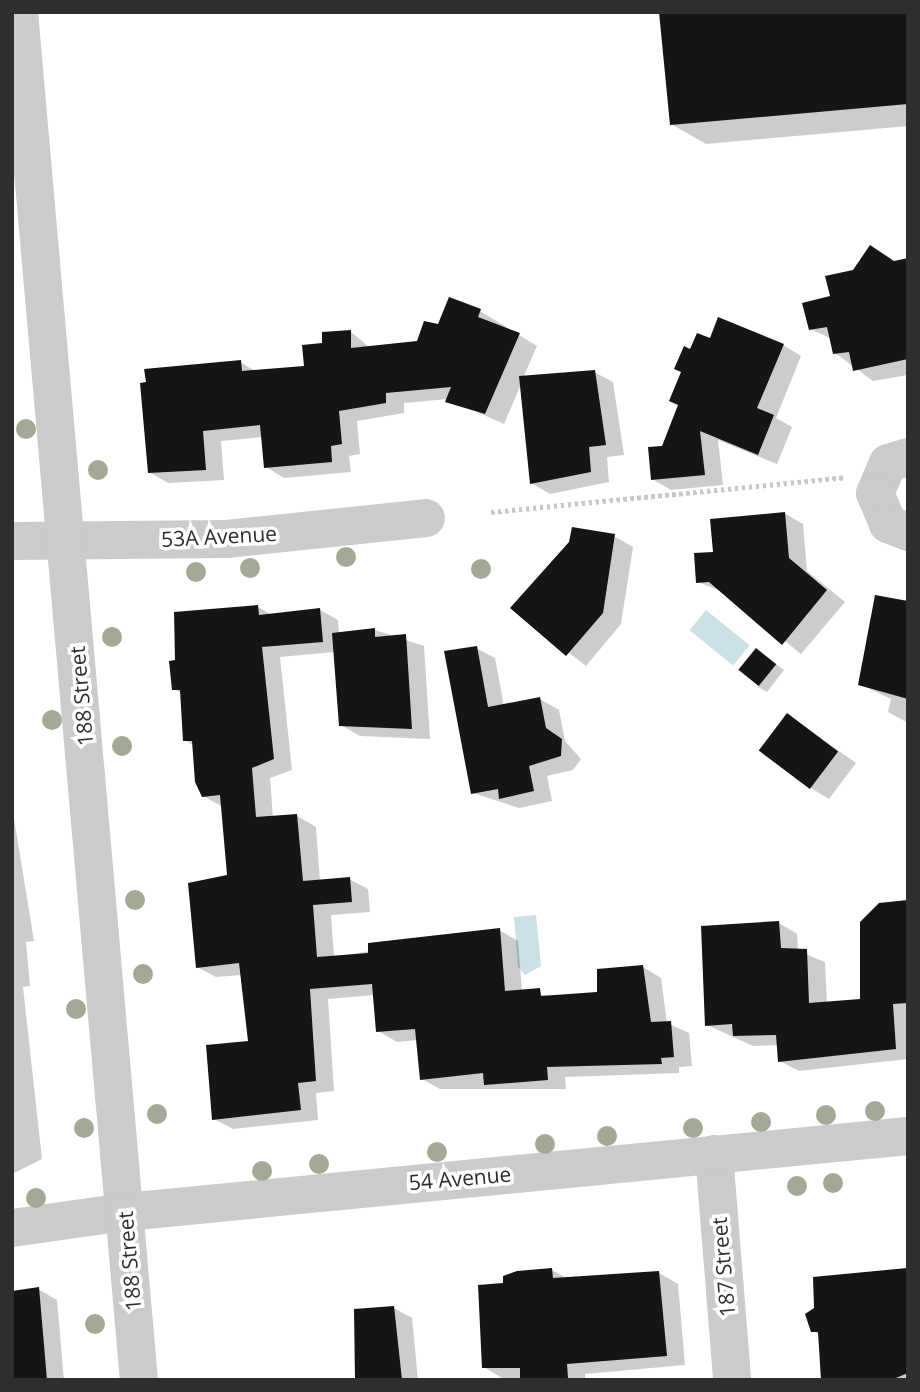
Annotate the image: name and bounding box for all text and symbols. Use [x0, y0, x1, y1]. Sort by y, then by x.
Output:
street label: 53A Avenue [160, 520, 278, 552]
street label: 188 Street [64, 645, 98, 747]
street label: 54 Avenue [408, 1161, 512, 1195]
street label: 188 Street [112, 1210, 146, 1312]
street label: 187 Street [706, 1216, 740, 1318]

